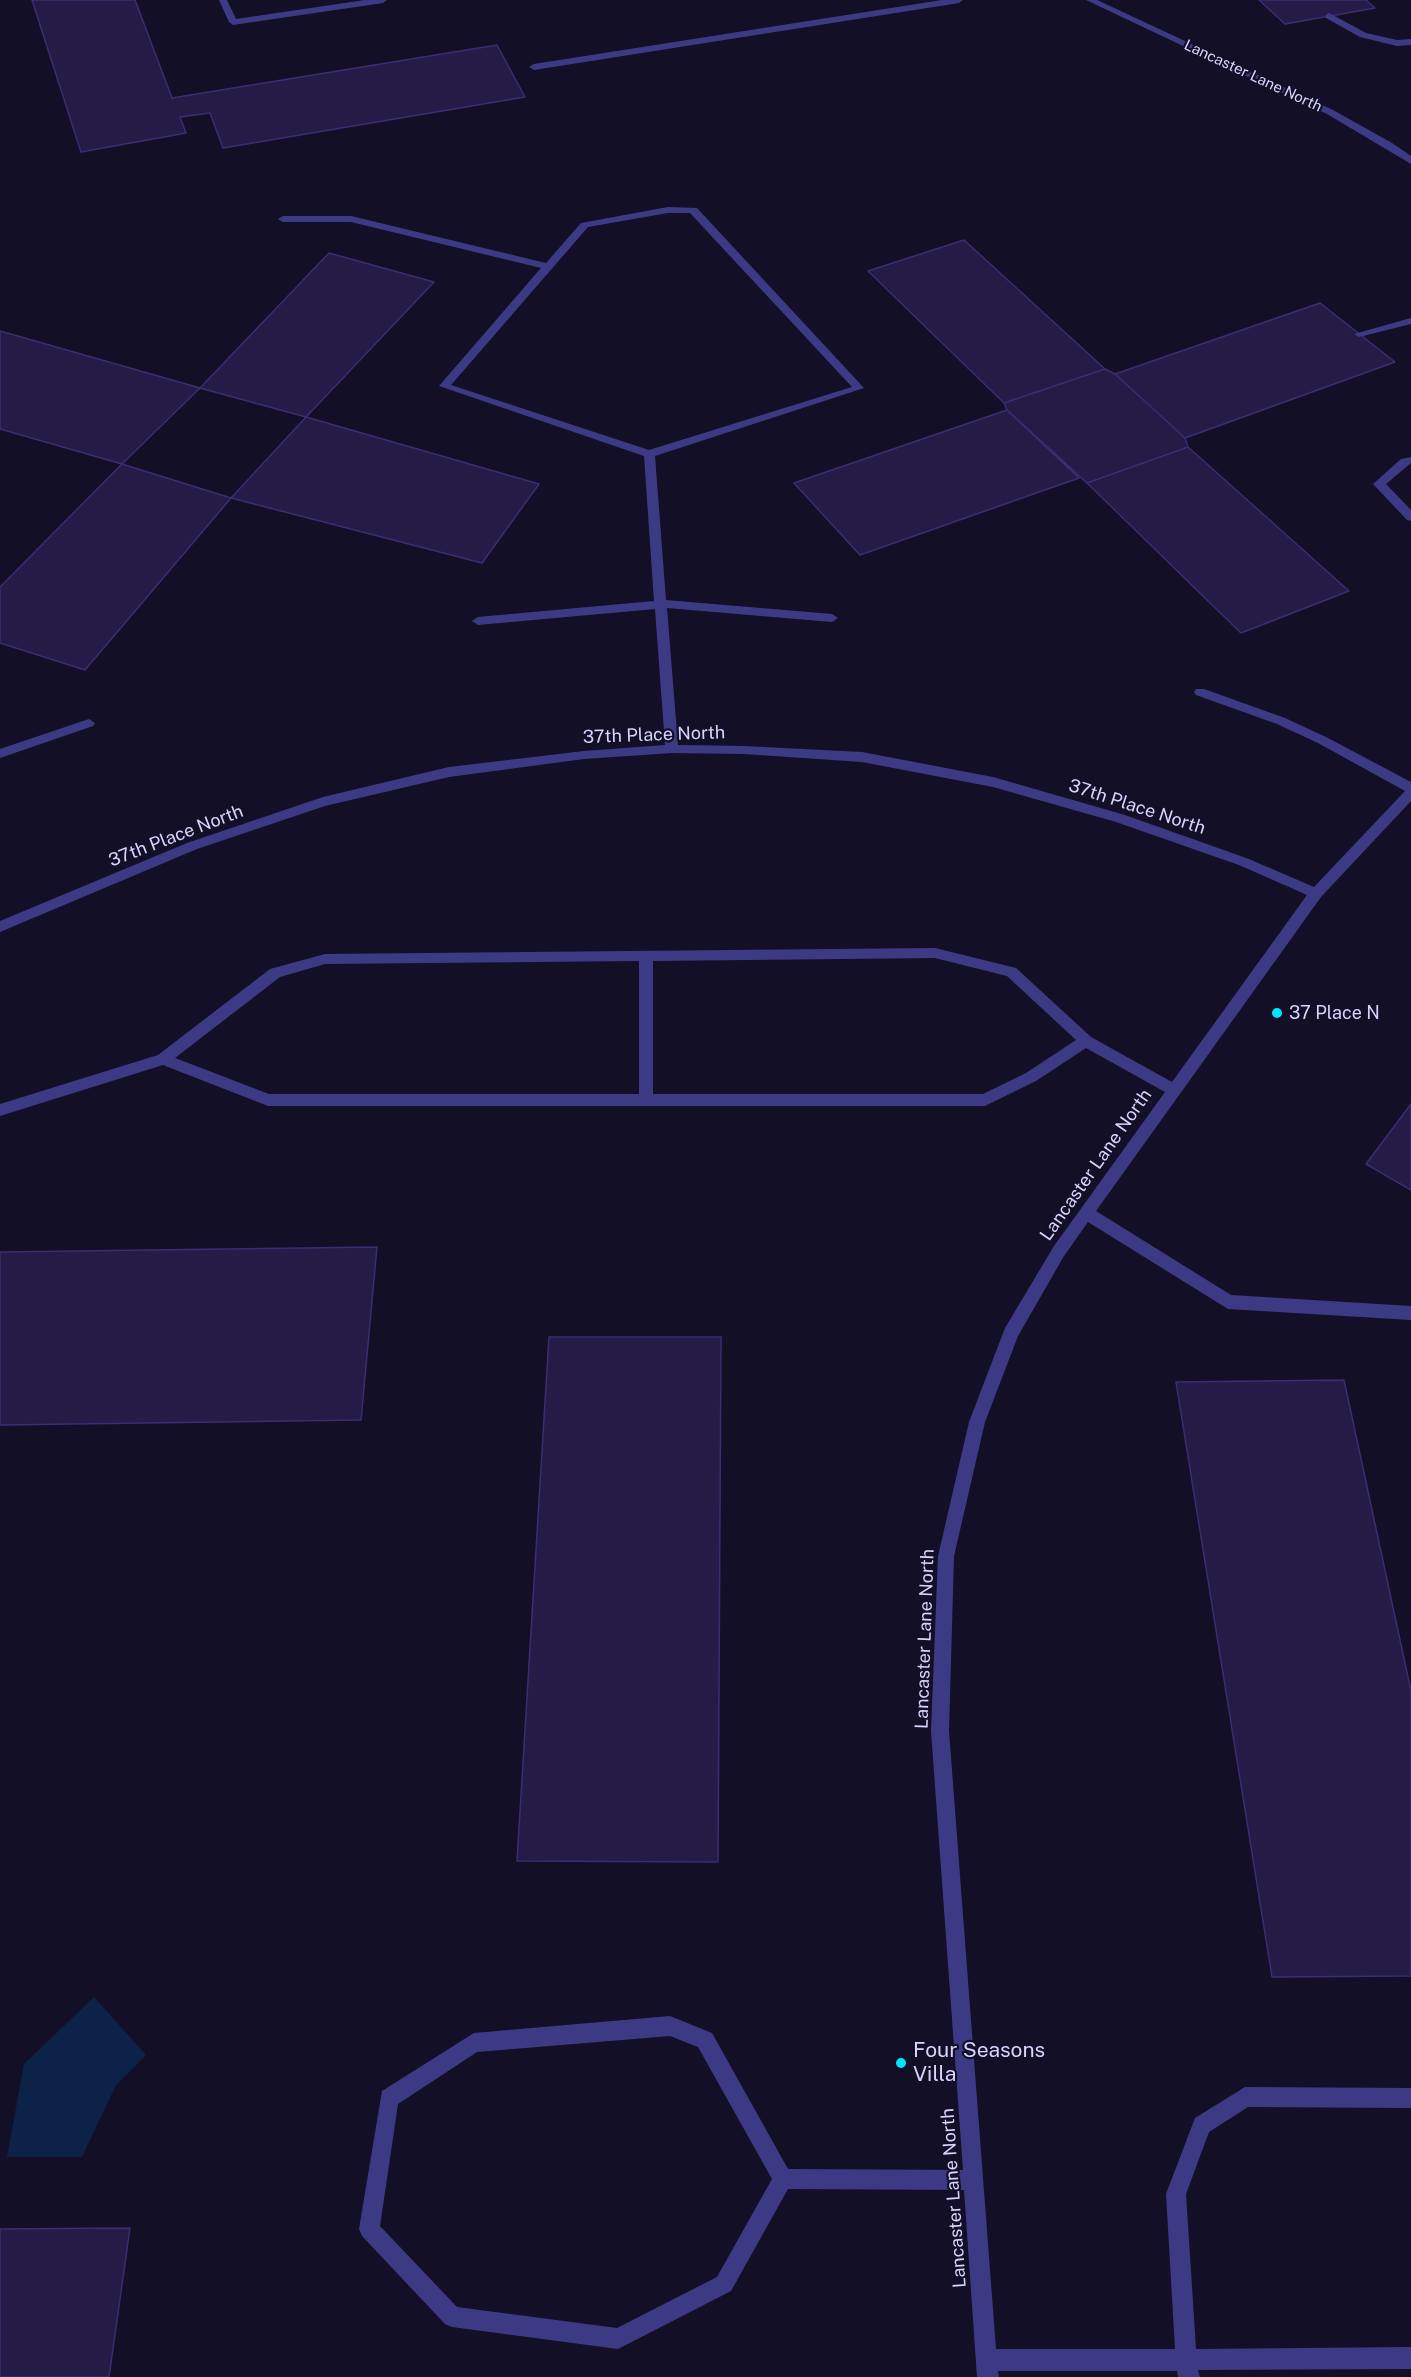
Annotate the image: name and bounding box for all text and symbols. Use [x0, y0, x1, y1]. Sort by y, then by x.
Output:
street label: Lancaster Lane North [1181, 36, 1325, 116]
street label: 37th Place North [582, 722, 726, 748]
street label: 37th Place North [1066, 775, 1208, 839]
street label: 37th Place North [106, 800, 246, 872]
place label: 37 Place N [1289, 1002, 1380, 1024]
marker: 37 Place N [1270, 1006, 1284, 1020]
street label: Lancaster Lane North [1036, 1085, 1156, 1245]
street label: Lancaster Lane North [911, 1549, 939, 1729]
place label: Four Seasons Villa [913, 2038, 1045, 2088]
marker: Four Seasons Villa [894, 2056, 908, 2070]
street label: Lancaster Lane North [937, 2107, 971, 2289]

